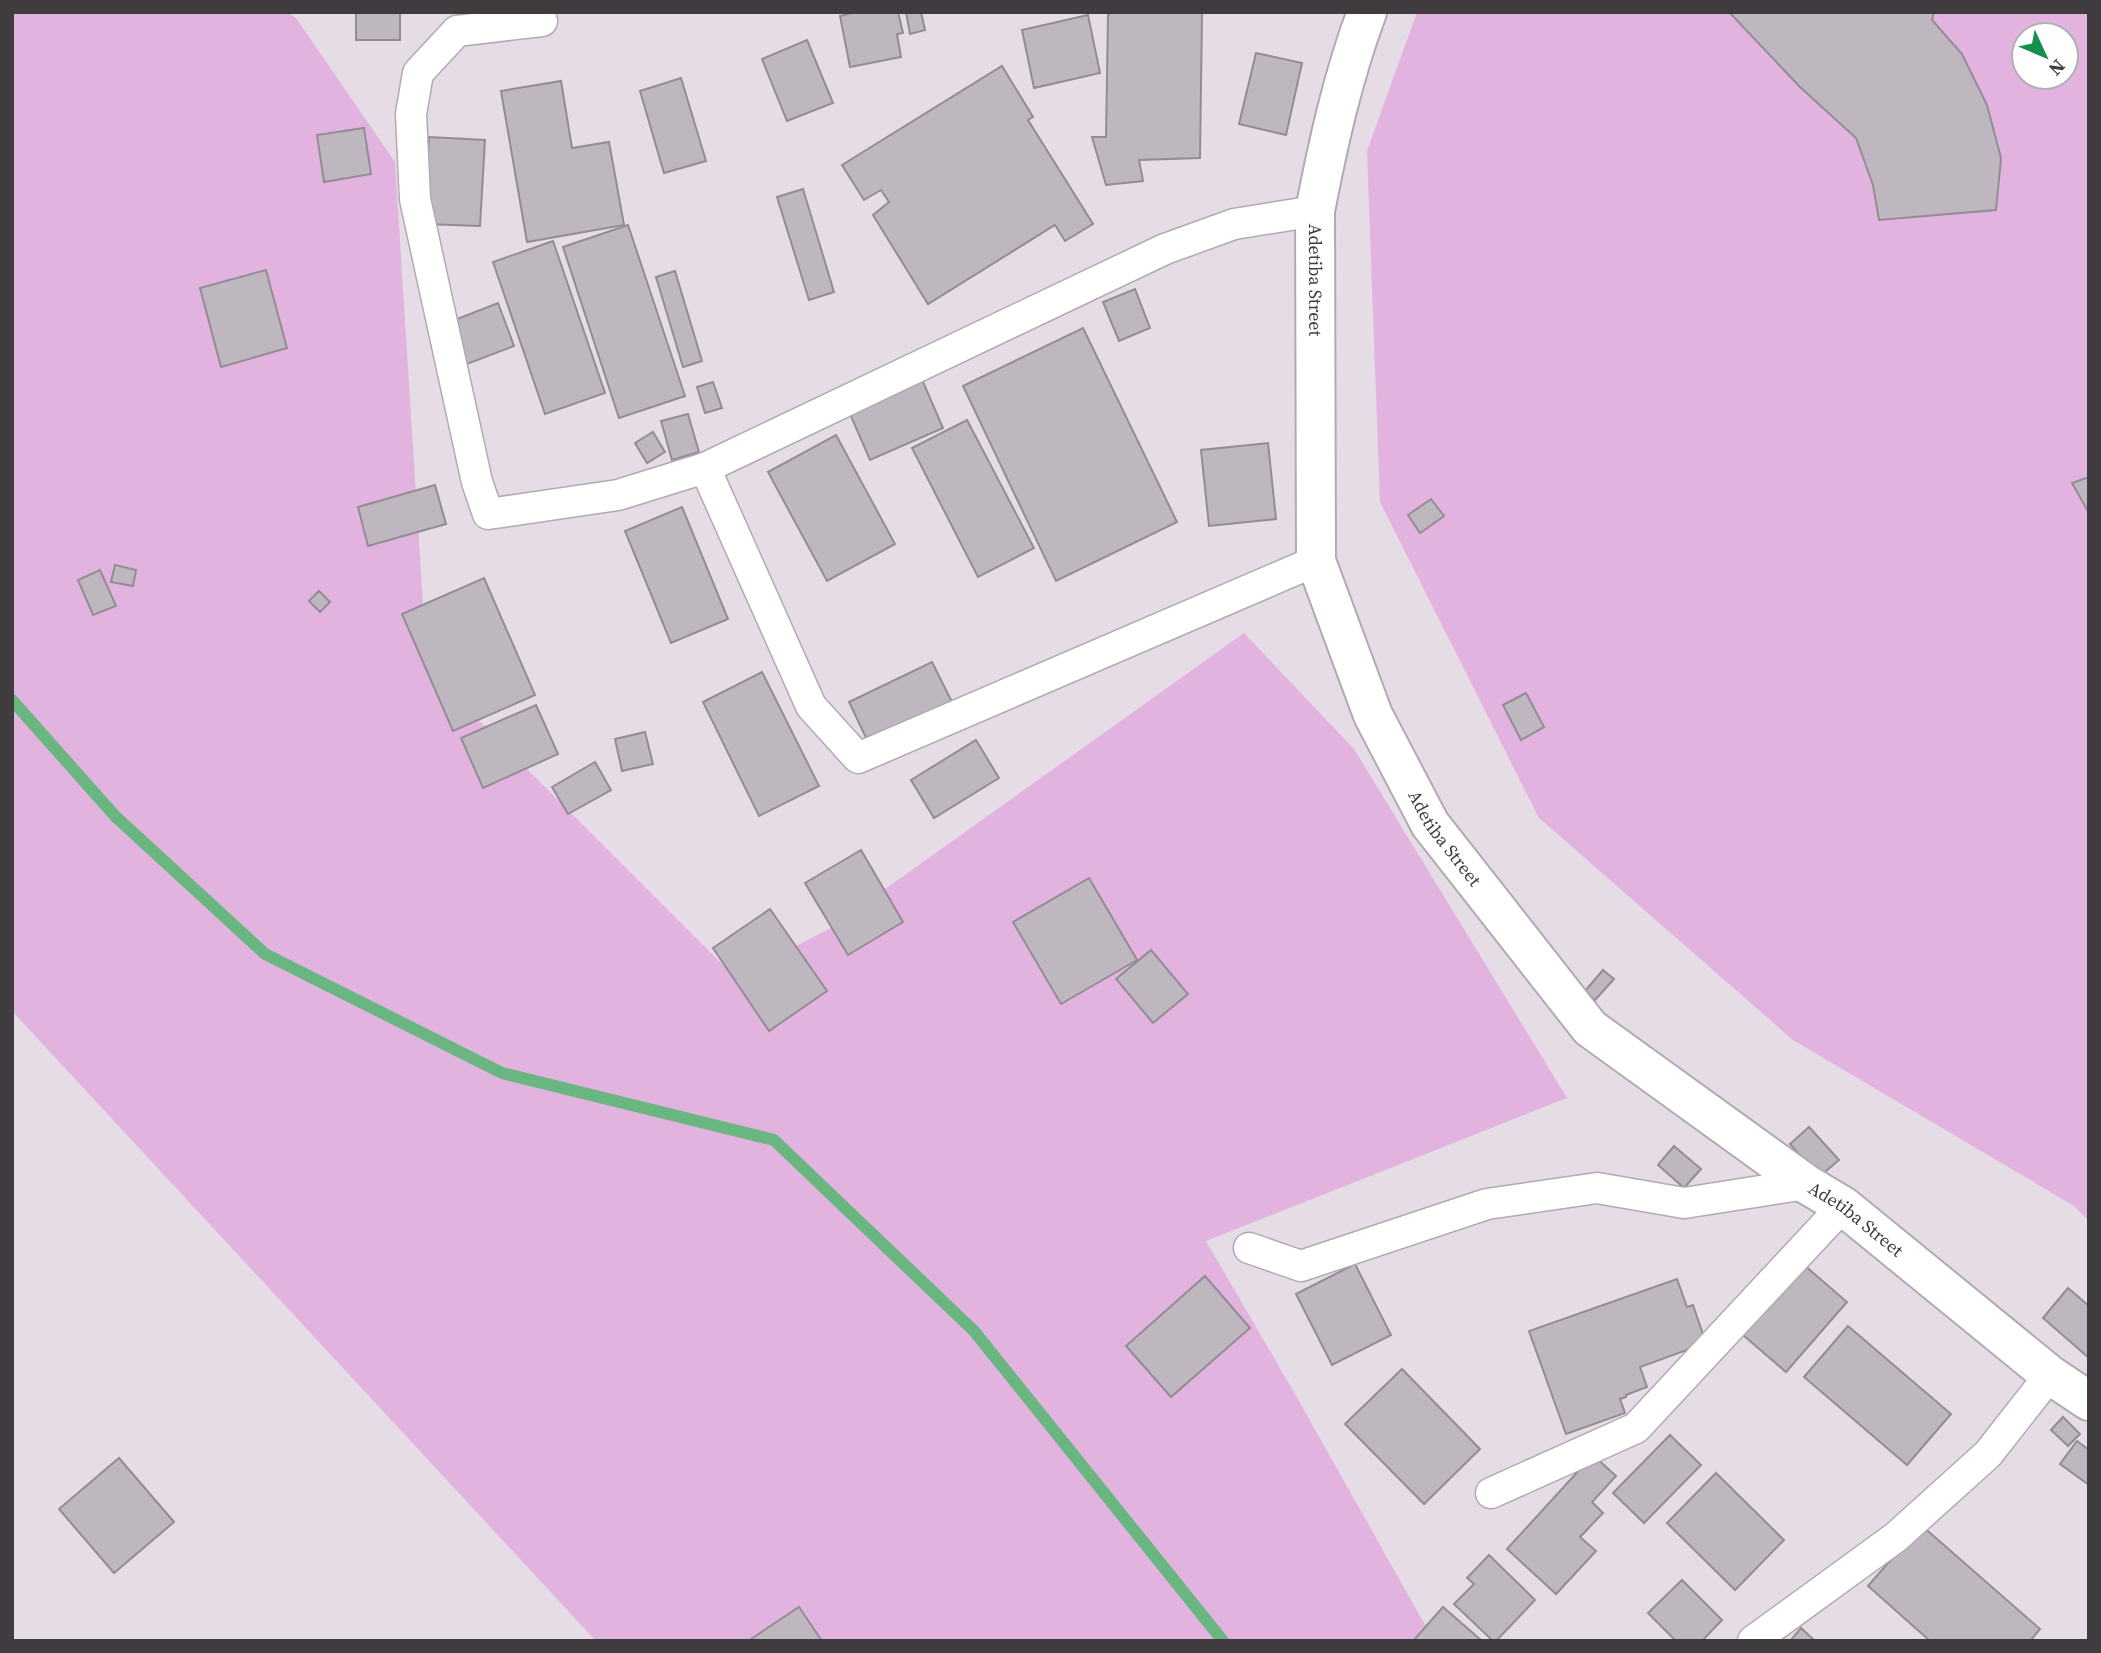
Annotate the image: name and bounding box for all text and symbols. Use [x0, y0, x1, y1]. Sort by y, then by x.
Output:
north arrow [2010, 21, 2080, 91]
text: N [2043, 54, 2071, 82]
street label: Adetiba Street [1303, 224, 1328, 337]
street label: Adetiba Street [1402, 786, 1487, 891]
street label: Adetiba Street [1804, 1175, 1909, 1262]

